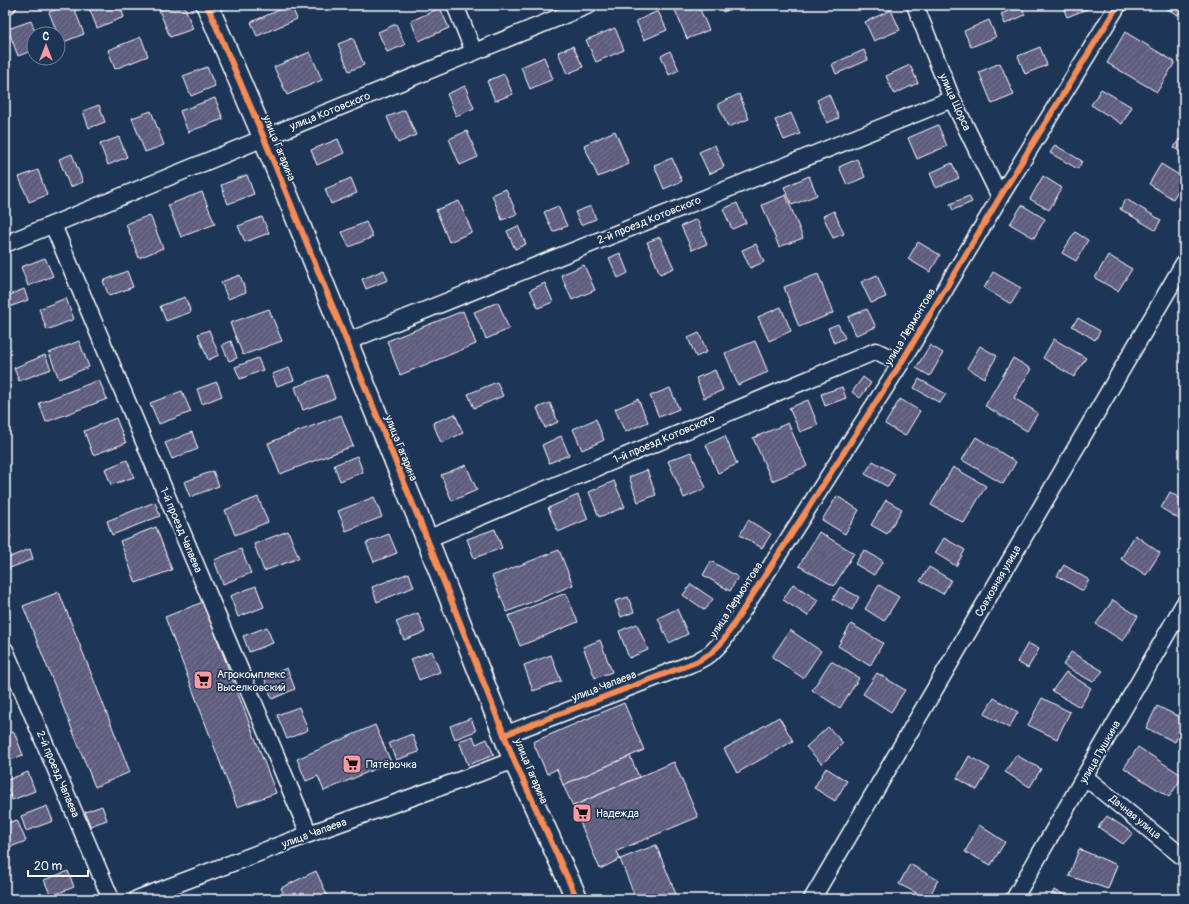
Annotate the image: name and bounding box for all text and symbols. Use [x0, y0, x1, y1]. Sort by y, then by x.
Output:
north arrow [26, 26, 66, 66]
text: С [43, 30, 50, 43]
street label: улица Щорса [936, 70, 973, 133]
street label: улица Котовского [287, 89, 372, 133]
street label: улица Гагарина [260, 112, 298, 183]
street label: 2-й проезд Котовского [595, 193, 703, 247]
street label: улица Лермонтова [881, 286, 938, 369]
street label: улица Гагарина [382, 412, 420, 483]
street label: 1-й проезд Котовского [611, 412, 717, 466]
street label: 1-й проезд Чапаева [157, 485, 205, 575]
street label: Совхозная улица [972, 543, 1024, 619]
street label: улица Лермонтова [706, 560, 765, 641]
place label: Агрокомплекс Выселковский [217, 668, 286, 694]
street label: улица Чапаева [569, 668, 638, 705]
supermarket icon: Агрокомплекс Выселковский [192, 669, 214, 691]
street label: улица Пушкина [1076, 718, 1123, 786]
street label: 2-й проезд Чапаева [34, 729, 82, 819]
street label: улица Гагарина [511, 735, 551, 806]
supermarket icon: Пятёрочка [341, 753, 363, 775]
place label: Пятёрочка [366, 758, 417, 771]
street label: Дачная улица [1106, 792, 1164, 842]
supermarket icon: Надежда [571, 802, 593, 824]
place label: Надежда [596, 807, 639, 820]
street label: улица Чапаева [279, 815, 348, 851]
scale bar [28, 852, 88, 878]
text: 20 m [34, 859, 63, 874]

